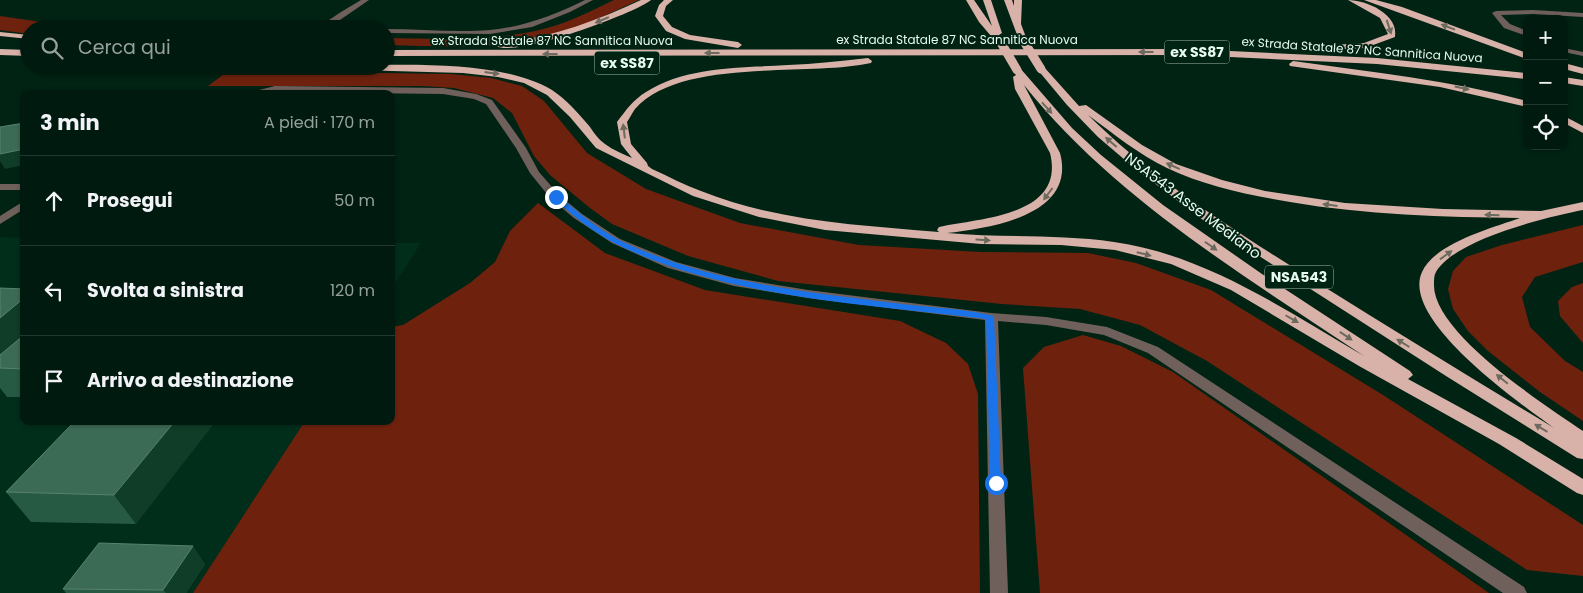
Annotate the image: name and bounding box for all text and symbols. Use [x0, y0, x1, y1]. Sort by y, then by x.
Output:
map controls [1523, 15, 1568, 150]
button: + [1523, 15, 1568, 60]
one-way arrow [595, 17, 609, 25]
search box [20, 20, 395, 75]
one-way arrow [1386, 20, 1394, 35]
one-way arrow [1440, 23, 1455, 31]
street label: ex Strada Statale 87 NC Sannitica Nuova [836, 31, 1078, 48]
street label: ex Strada Statale 87 NC Sannitica Nuova [431, 32, 673, 49]
street label: ex Strada Statale 87 NC Sannitica Nuova [1241, 33, 1483, 66]
icon: search [38, 34, 66, 62]
text: Cerca qui [78, 34, 171, 61]
road number: ex SS87 [1164, 41, 1230, 64]
one-way arrow [1138, 48, 1154, 56]
one-way arrow [704, 49, 720, 57]
one-way arrow [542, 50, 558, 58]
road number: ex SS87 [594, 52, 660, 74]
button: − [1523, 60, 1568, 105]
one-way arrow [484, 69, 500, 77]
one-way arrow [1455, 84, 1470, 92]
one-way arrow [1041, 101, 1053, 113]
button: locate [1523, 105, 1568, 150]
text: 3 min [40, 108, 100, 137]
text: A piedi · 170 m [264, 111, 375, 134]
one-way arrow [620, 122, 628, 138]
one-way arrow [1105, 136, 1117, 148]
street label: NSA543 Asse Mediano [1121, 147, 1266, 264]
one-way arrow [1166, 161, 1180, 169]
route end [545, 186, 568, 209]
icon: ahead [40, 187, 68, 215]
text: Prosegui [87, 187, 173, 214]
one-way arrow [1043, 187, 1053, 200]
text: 50 m [334, 189, 375, 212]
one-way arrow [1322, 201, 1338, 209]
one-way arrow [1484, 210, 1500, 218]
one-way arrow [975, 236, 991, 244]
one-way arrow [1204, 241, 1218, 251]
one-way arrow [1137, 250, 1152, 258]
one-way arrow [1439, 250, 1453, 260]
road number: NSA543 [1265, 266, 1333, 288]
icon: left [40, 277, 68, 305]
text: Svolta a sinistra [87, 277, 244, 304]
text: 120 m [330, 279, 375, 302]
one-way arrow [1285, 315, 1300, 323]
one-way arrow [1340, 332, 1353, 341]
one-way arrow [1396, 338, 1410, 347]
icon: arrive [40, 367, 68, 395]
text: Arrivo a destinazione [87, 367, 294, 394]
one-way arrow [1496, 374, 1509, 385]
one-way arrow [1535, 423, 1548, 433]
route start [985, 472, 1008, 495]

